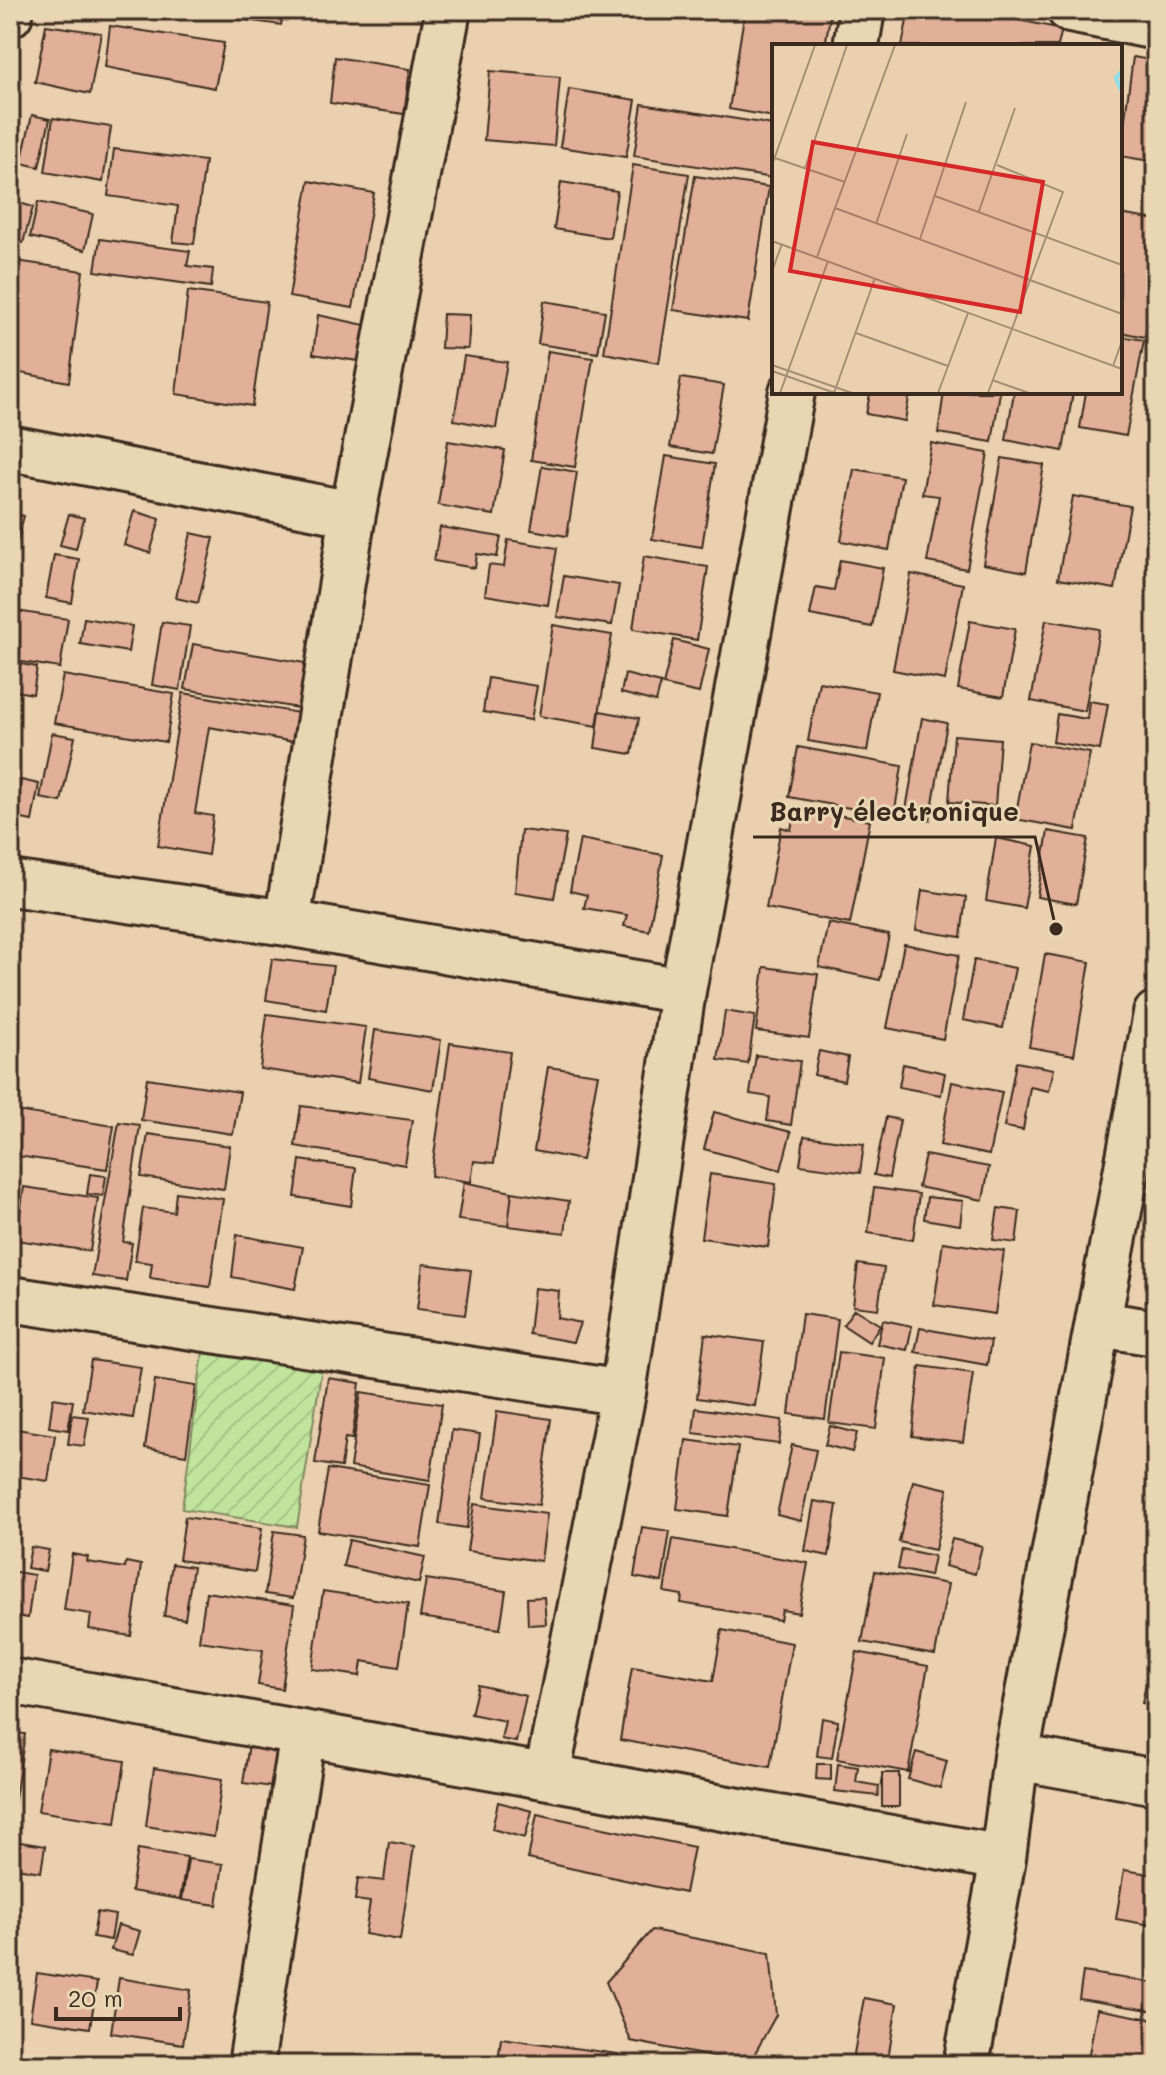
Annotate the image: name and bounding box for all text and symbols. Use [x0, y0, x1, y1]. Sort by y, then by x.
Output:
inset map [772, 44, 1122, 394]
callout: Barry électronique [753, 787, 1035, 837]
text: Barry électronique [769, 794, 1019, 828]
scale bar [56, 1971, 180, 2021]
text: 20 m [68, 1982, 123, 2013]

